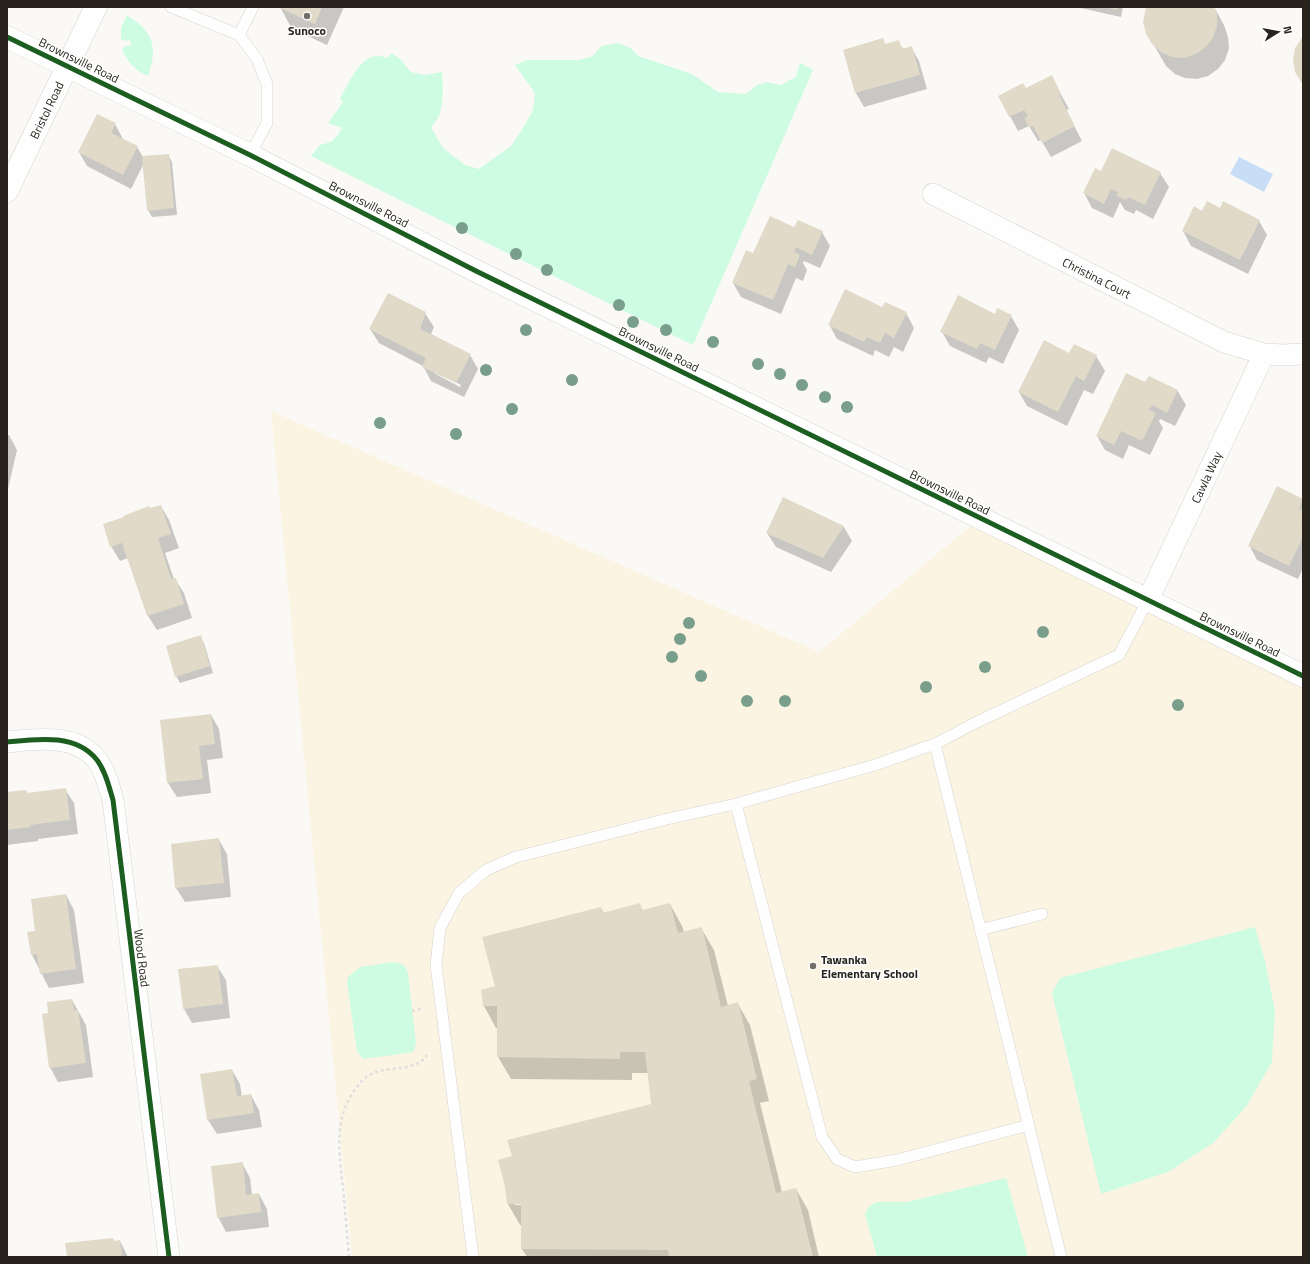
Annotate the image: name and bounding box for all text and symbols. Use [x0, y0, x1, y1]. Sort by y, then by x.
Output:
marker: Sunoco [302, 11, 312, 21]
north arrow [1258, 12, 1298, 52]
place label: Sunoco [288, 21, 326, 40]
text: N [1279, 25, 1296, 35]
street label: Brownsville Road [36, 32, 122, 88]
street label: Bristol Road [24, 78, 68, 142]
street label: Brownsville Road [326, 176, 412, 232]
street label: Christina Court [1059, 252, 1135, 303]
street label: Brownsville Road [616, 321, 702, 377]
street label: Cawla Way [1186, 448, 1226, 506]
street label: Brownsville Road [907, 464, 993, 520]
street label: Brownsville Road [1197, 606, 1283, 662]
street label: Wood Road [129, 928, 155, 988]
place label: Tawanka Elementary School [821, 950, 918, 983]
marker: Tawanka Elementary School [808, 961, 818, 971]

